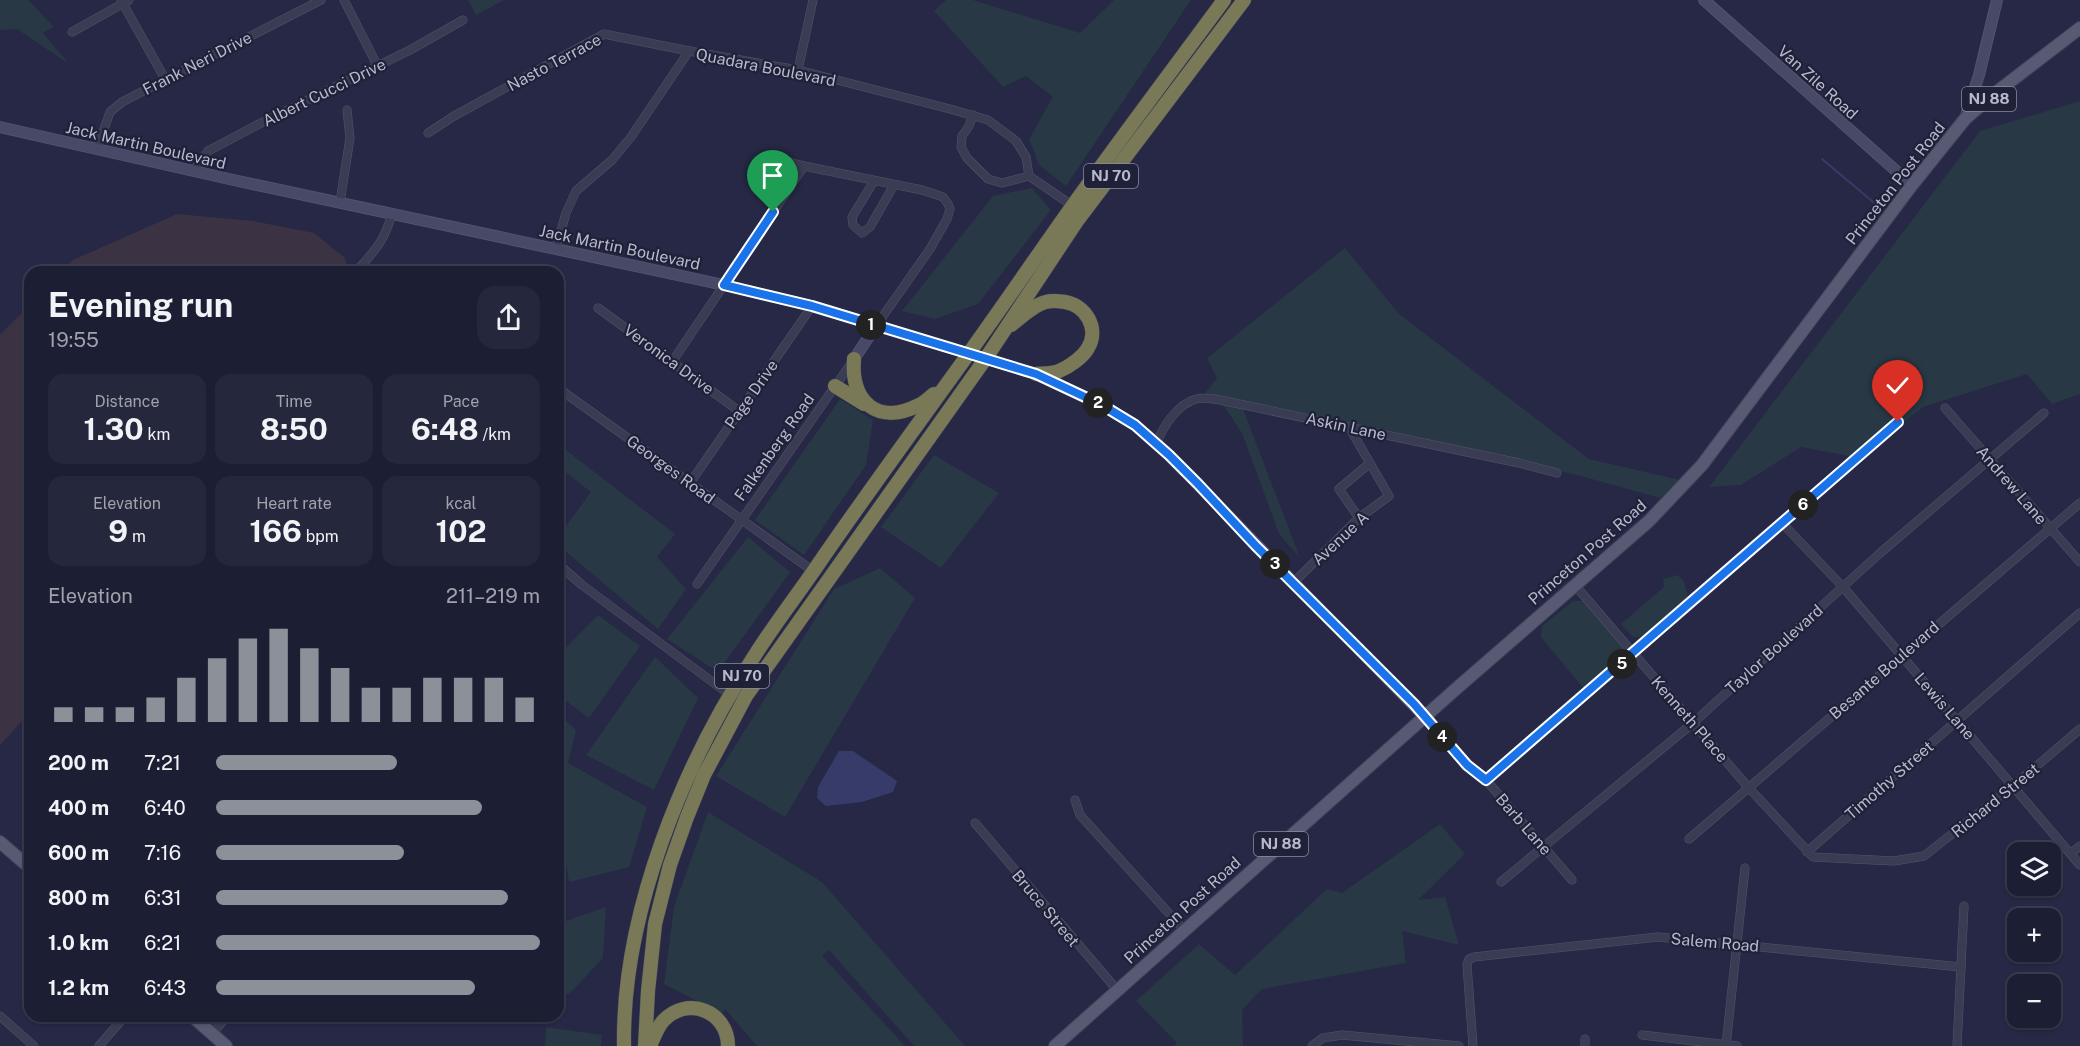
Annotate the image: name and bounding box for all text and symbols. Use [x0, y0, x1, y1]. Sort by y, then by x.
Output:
street label: Frank Neri Drive [140, 28, 255, 99]
street label: Nasto Terrace [504, 30, 605, 95]
street label: Van Zile Road [1774, 41, 1862, 123]
street label: Quadara Boulevard [694, 45, 837, 90]
street label: Albert Cucci Drive [260, 54, 389, 130]
road number: NJ 88 [1962, 87, 2016, 111]
street label: Jack Martin Boulevard [64, 118, 228, 173]
street label: Princeton Post Road [1842, 118, 1949, 248]
pin [747, 150, 798, 212]
icon: arrive [756, 159, 789, 192]
road number: NJ 70 [1084, 164, 1138, 188]
street label: Jack Martin Boulevard [538, 221, 702, 274]
text: Evening run [48, 286, 233, 324]
button: share [477, 286, 540, 349]
pin: 1 [856, 310, 886, 340]
text: 1 [868, 315, 874, 334]
street label: Veronica Drive [620, 320, 718, 399]
text: 19:55 [48, 328, 99, 352]
street label: Page Drive [721, 356, 782, 432]
pin [1872, 360, 1923, 422]
icon: check [1881, 369, 1914, 402]
pin: 2 [1083, 388, 1113, 418]
street label: Falkenberg Road [730, 390, 818, 504]
text: Distance [95, 392, 159, 411]
text: Time [276, 392, 312, 411]
text: Pace [443, 392, 479, 411]
text: 2 [1093, 393, 1103, 412]
street label: Askin Lane [1304, 409, 1388, 444]
text: 1.30 [84, 411, 144, 447]
text: 8:50 [260, 411, 328, 447]
text: 6:48 [411, 411, 479, 447]
text: km [144, 425, 170, 444]
text: /km [479, 425, 511, 444]
street label: Georges Road [623, 431, 719, 508]
street label: Andrew Lane [1972, 442, 2051, 528]
pin: 6 [1788, 490, 1818, 520]
text: Elevation [93, 494, 161, 513]
text: Heart rate [256, 494, 332, 513]
text: kcal [446, 494, 476, 513]
text: 6 [1798, 495, 1808, 514]
street label: Princeton Post Road [1524, 496, 1650, 609]
street label: Avenue A [1308, 508, 1372, 569]
text: 9 [108, 513, 128, 549]
text: 166 [249, 513, 302, 549]
text: 102 [435, 513, 487, 549]
text: m [128, 527, 146, 546]
text: bpm [302, 527, 339, 546]
pin: 3 [1260, 549, 1290, 579]
text: 3 [1270, 554, 1280, 573]
text: Elevation [48, 584, 133, 608]
text: 211–219 m [446, 584, 540, 608]
street label: Taylor Boulevard [1722, 601, 1827, 698]
street label: Besante Boulevard [1825, 617, 1943, 723]
pin: 5 [1607, 649, 1637, 679]
text: 5 [1617, 654, 1627, 673]
road number: NJ 70 [715, 664, 769, 688]
street label: Lewis Lane [1910, 669, 1979, 744]
street label: Kenneth Place [1647, 673, 1732, 766]
pin: 4 [1427, 722, 1457, 752]
text: 4 [1437, 727, 1447, 746]
street label: Timothy Street [1841, 737, 1937, 824]
text: 200 m [48, 751, 109, 775]
text: 7:21 [144, 751, 181, 775]
street label: Richard Street [1948, 759, 2043, 842]
street label: Barb Lane [1492, 790, 1555, 859]
text: 400 m [48, 796, 109, 820]
text: 6:40 [144, 796, 186, 820]
road number: NJ 88 [1254, 832, 1308, 856]
text: 600 m [48, 841, 109, 865]
text: 7:16 [144, 841, 181, 865]
map controls [2007, 842, 2061, 1028]
button: layers [2007, 842, 2061, 896]
street label: Princeton Post Road [1120, 853, 1245, 968]
street label: Bruce Street [1008, 866, 1083, 951]
text: 800 m [48, 886, 110, 910]
text: 6:31 [144, 886, 182, 910]
button: + [2007, 908, 2061, 962]
street label: Salem Road [1670, 929, 1760, 956]
text: 1.0 km [48, 931, 109, 955]
text: 6:21 [144, 931, 181, 955]
button: − [2007, 974, 2061, 1028]
text: 1.2 km [48, 976, 109, 1000]
text: 6:43 [144, 976, 186, 1000]

